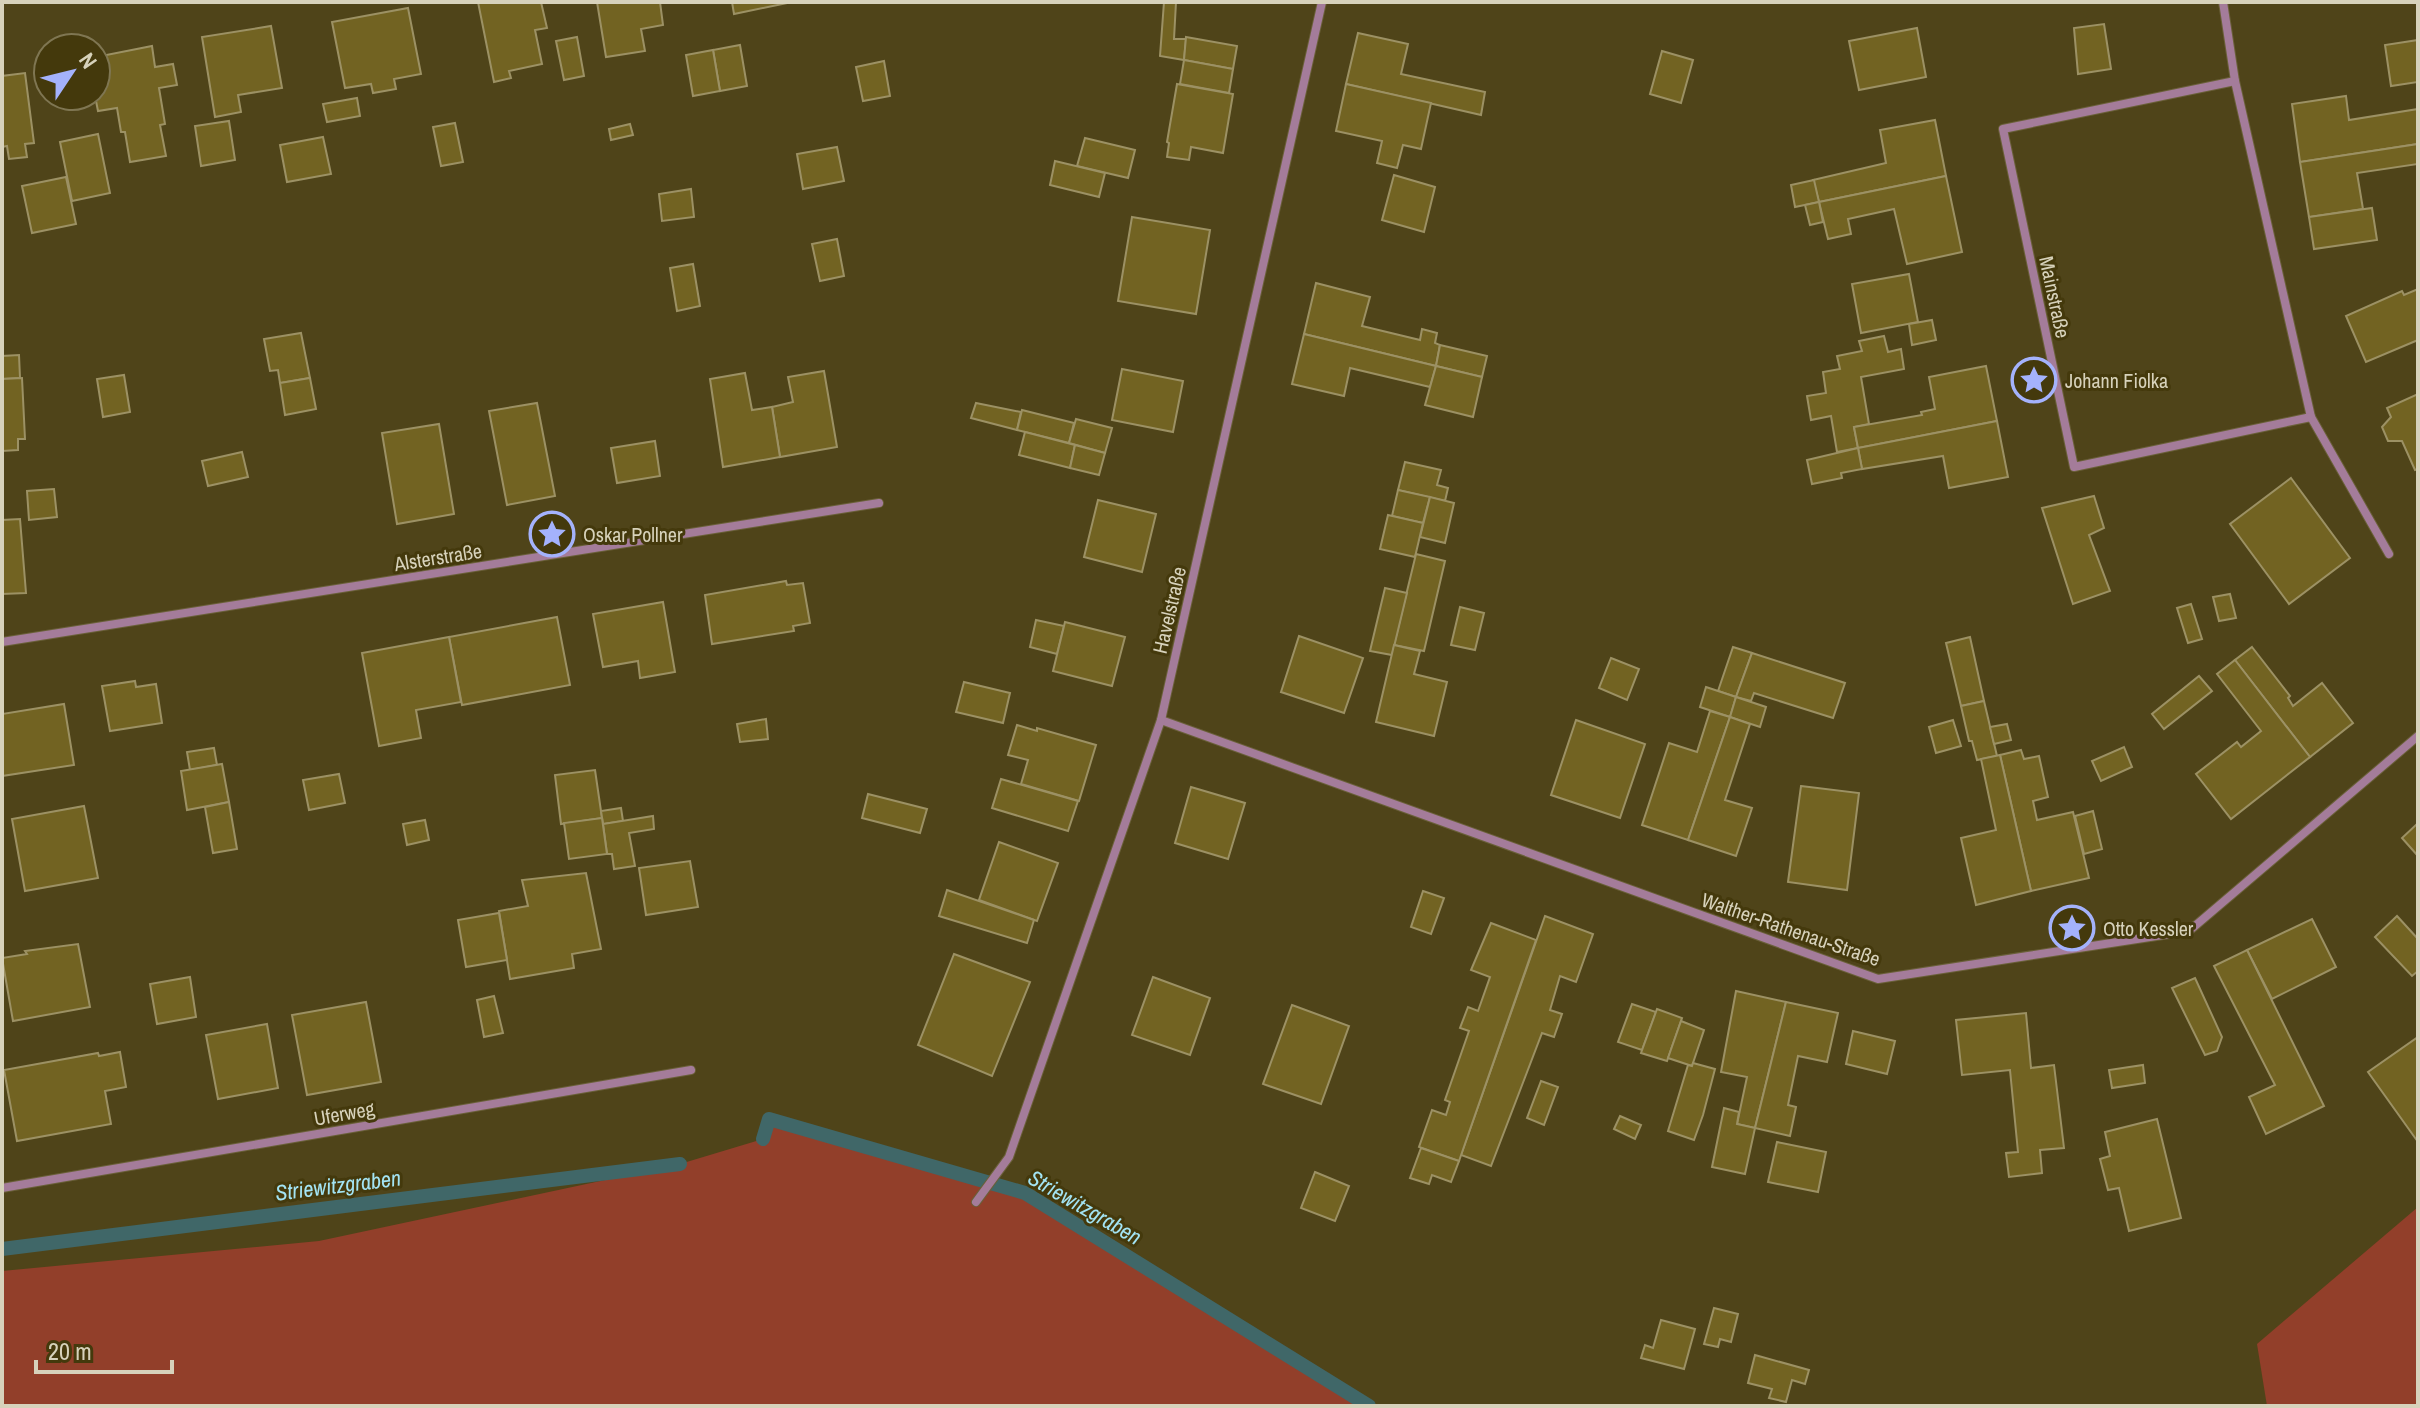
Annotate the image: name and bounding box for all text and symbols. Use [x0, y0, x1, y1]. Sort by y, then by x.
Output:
north arrow [32, 32, 112, 112]
text: N [72, 47, 104, 74]
street label: Mainstraße [2033, 254, 2077, 340]
place icon: Johann Fiolka [2010, 356, 2058, 404]
place label: Johann Fiolka [2065, 367, 2168, 394]
place icon: Oskar Pollner [528, 510, 576, 558]
place label: Oskar Pollner [583, 521, 683, 548]
street label: Alsterstraße [391, 537, 484, 577]
street label: Havelstraße [1146, 564, 1192, 656]
street label: Walther-Rathenau-Straße [1698, 886, 1884, 972]
place icon: Otto Kessler [2048, 904, 2096, 952]
place label: Otto Kessler [2103, 915, 2194, 942]
street label: Uferweg [312, 1094, 376, 1132]
water label: Striewitzgraben [273, 1162, 403, 1208]
water label: Striewitzgraben [1023, 1162, 1147, 1252]
scale bar [36, 1324, 172, 1374]
text: 20 m [48, 1335, 92, 1367]

